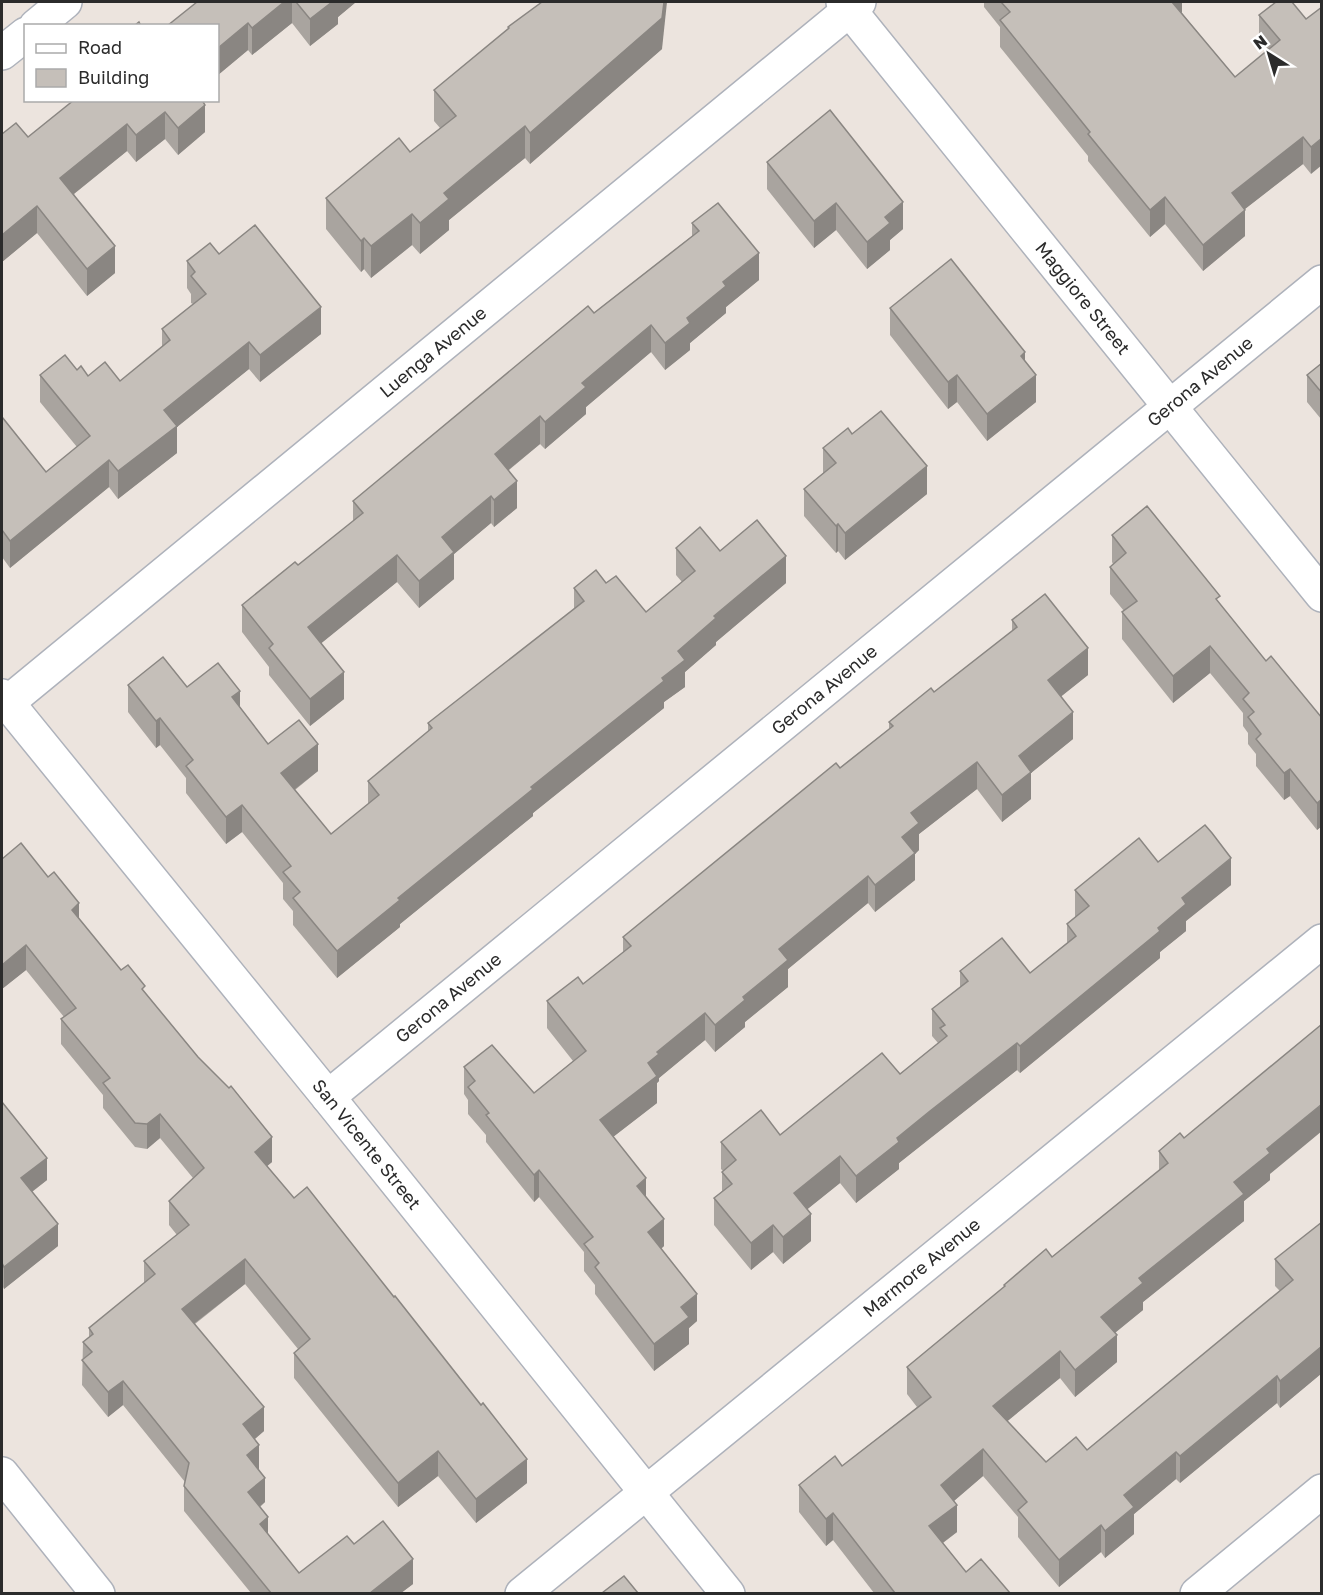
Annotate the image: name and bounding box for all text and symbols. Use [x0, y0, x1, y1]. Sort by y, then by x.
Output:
legend [24, 24, 219, 102]
north arrow [1239, 24, 1299, 84]
text: N [1249, 30, 1271, 54]
text: Road [78, 36, 122, 58]
text: Building [78, 66, 149, 88]
street label: Maggiore Street [1031, 237, 1135, 359]
street label: Luenga Avenue [375, 301, 490, 402]
street label: Gerona Avenue [1142, 331, 1257, 431]
street label: Gerona Avenue [767, 639, 881, 739]
street label: Gerona Avenue [391, 948, 505, 1047]
street label: San Vicente Street [308, 1075, 426, 1214]
street label: Marmore Avenue [858, 1213, 984, 1321]

